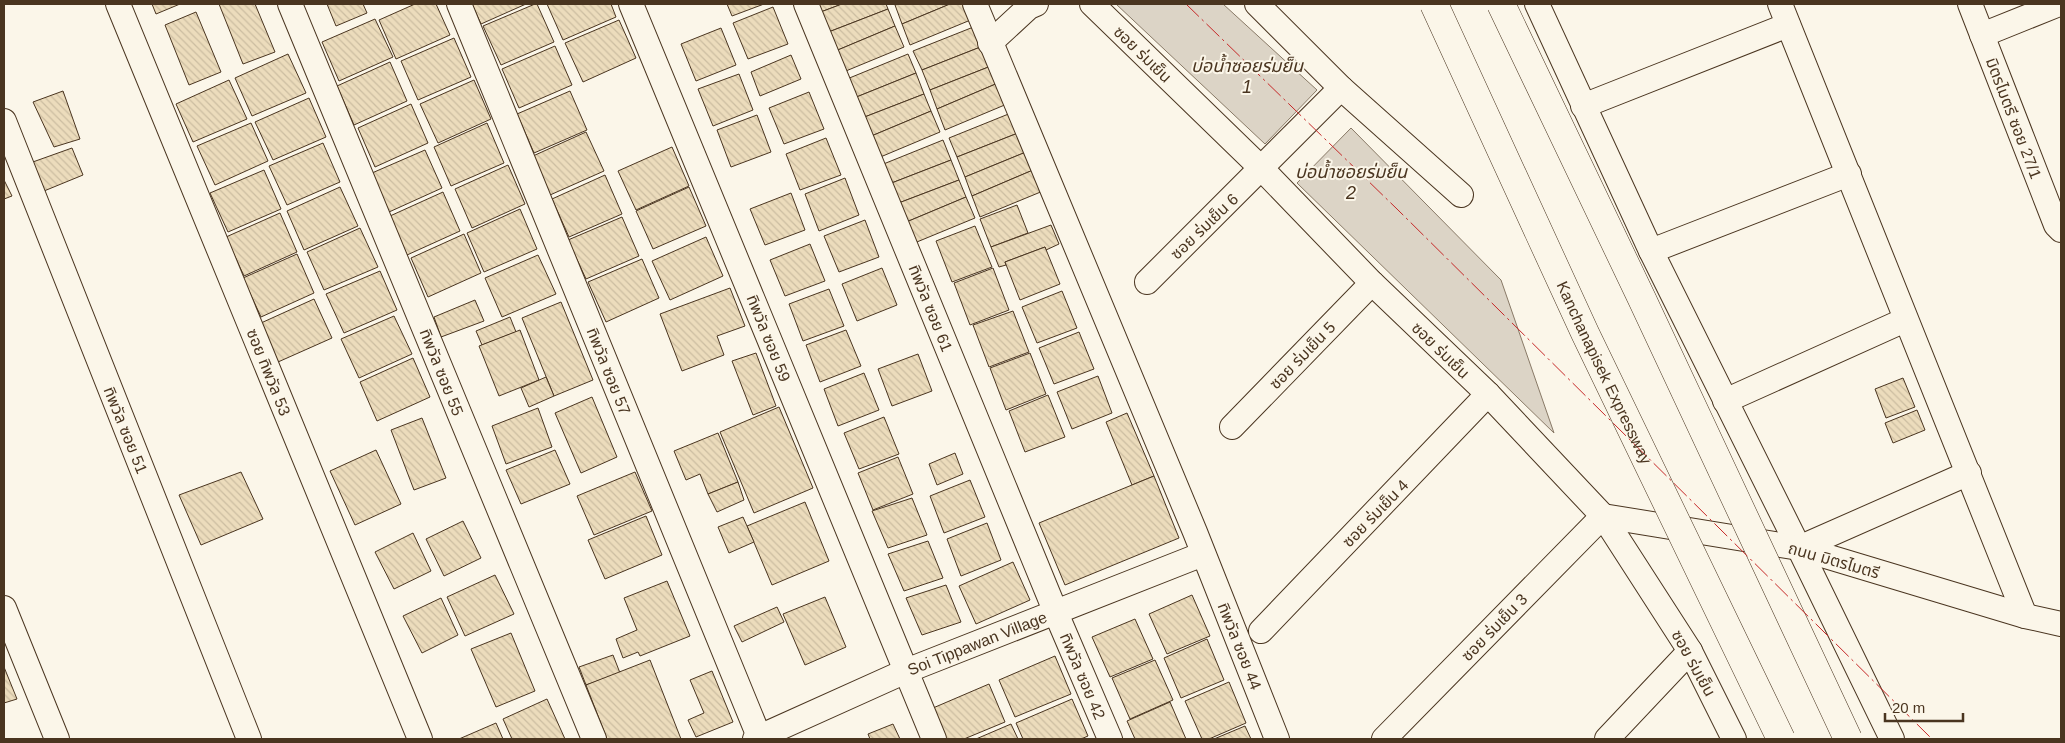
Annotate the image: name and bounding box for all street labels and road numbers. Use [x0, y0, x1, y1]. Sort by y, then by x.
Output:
street label: ซอย ร่มเย็น [1110, 23, 1175, 86]
street label: มิตรไมตรี ซอย 27/1 [1983, 55, 2044, 181]
street label: ซอย ร่มเย็น 6 [1167, 190, 1241, 263]
street label: ทิพวัล ซอย 61 [905, 262, 956, 354]
street label: Kanchanapisek Expressway [1553, 279, 1655, 467]
street label: ทิพวัล ซอย 59 [743, 292, 794, 384]
street label: ซอย ร่มเย็น 5 [1266, 318, 1339, 392]
street label: ซอย ร่มเย็น [1408, 319, 1473, 382]
street label: ทิพวัล ซอย 57 [583, 325, 634, 417]
street label: ซอย ทิพวัล 53 [243, 326, 294, 418]
street label: ทิพวัล ซอย 55 [416, 326, 467, 418]
street label: ทิพวัล ซอย 51 [100, 384, 151, 476]
street label: ซอย ร่มเย็น 4 [1339, 476, 1412, 550]
street label: ถนน มิตรไมตรี [1786, 539, 1882, 582]
street label: ซอย ร่มเย็น 3 [1458, 590, 1531, 664]
street label: ทิพวัล ซอย 44 [1214, 600, 1265, 692]
street label: Soi Tippawan Village [905, 608, 1049, 679]
street label: ซอย ร่มเย็น [1668, 627, 1719, 699]
street label: ทิพวัล ซอย 42 [1057, 630, 1108, 722]

